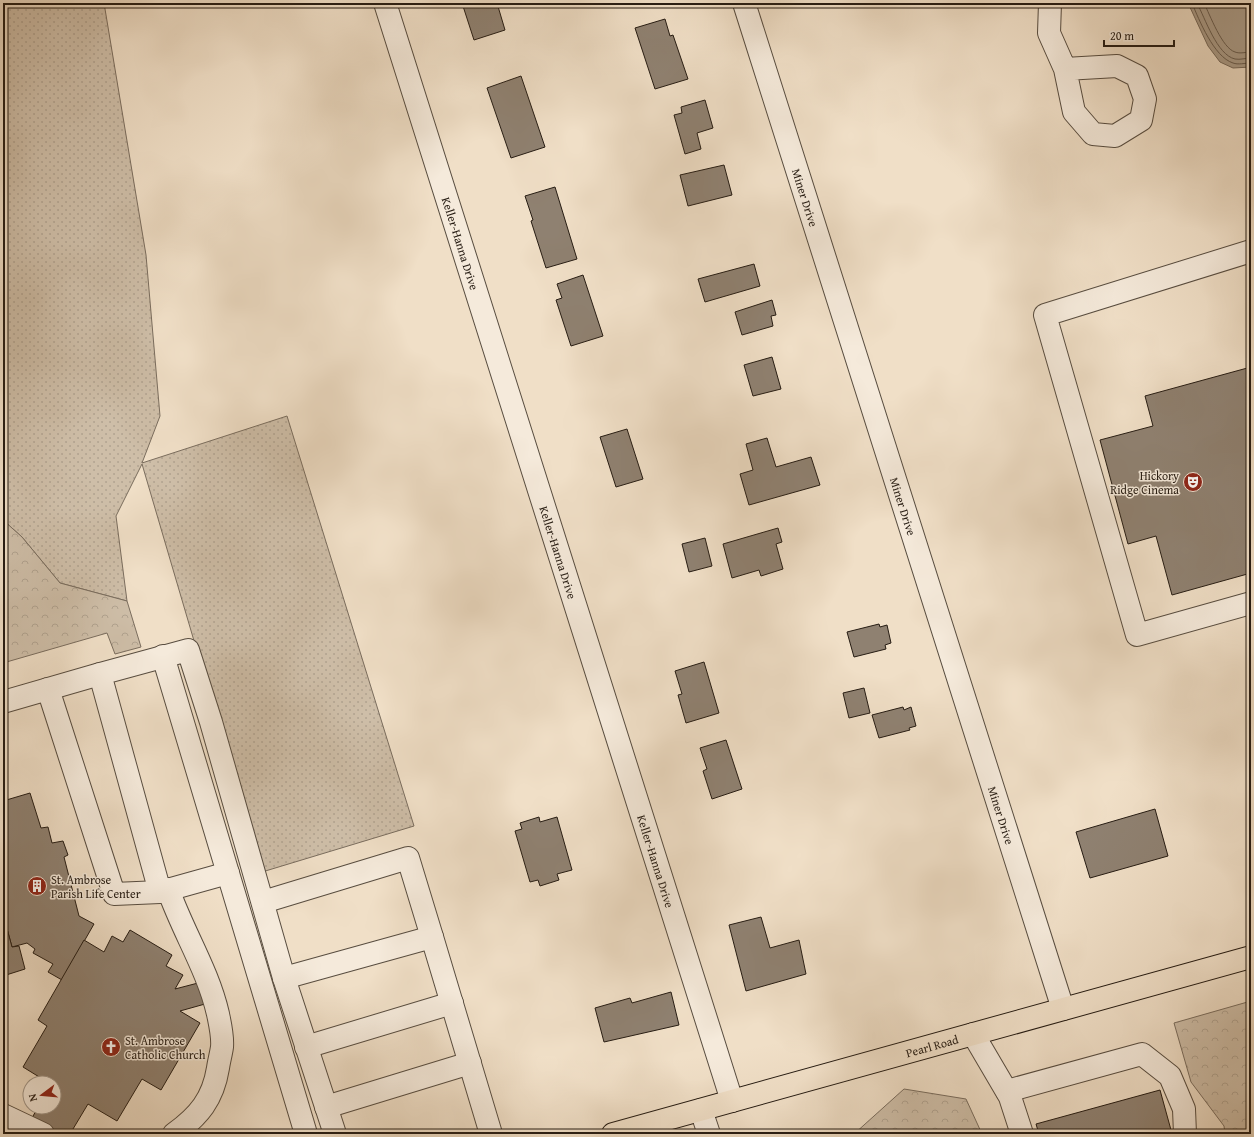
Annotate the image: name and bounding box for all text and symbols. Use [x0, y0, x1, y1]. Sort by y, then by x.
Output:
scale bar [1104, 22, 1174, 48]
text: 20 m [1110, 27, 1134, 44]
street label: Miner Drive [788, 166, 823, 229]
street label: Keller-Hanna Drive [438, 195, 484, 292]
place label: Hickory Ridge Cinema [1110, 467, 1179, 498]
theatre icon: Hickory Ridge Cinema [1182, 471, 1204, 493]
street label: Miner Drive [886, 475, 921, 538]
street label: Keller-Hanna Drive [536, 504, 581, 601]
street label: Miner Drive [984, 784, 1019, 847]
street label: Keller-Hanna Drive [634, 813, 679, 910]
place label: St. Ambrose Parish Life Center [51, 871, 141, 902]
building icon: St. Ambrose Parish Life Center [26, 875, 48, 897]
street label: Pearl Road [904, 1030, 961, 1061]
place label: St. Ambrose Catholic Church [125, 1032, 206, 1063]
church icon: St. Ambrose Catholic Church [100, 1036, 122, 1058]
north arrow [22, 1075, 62, 1115]
text: N [24, 1091, 41, 1103]

